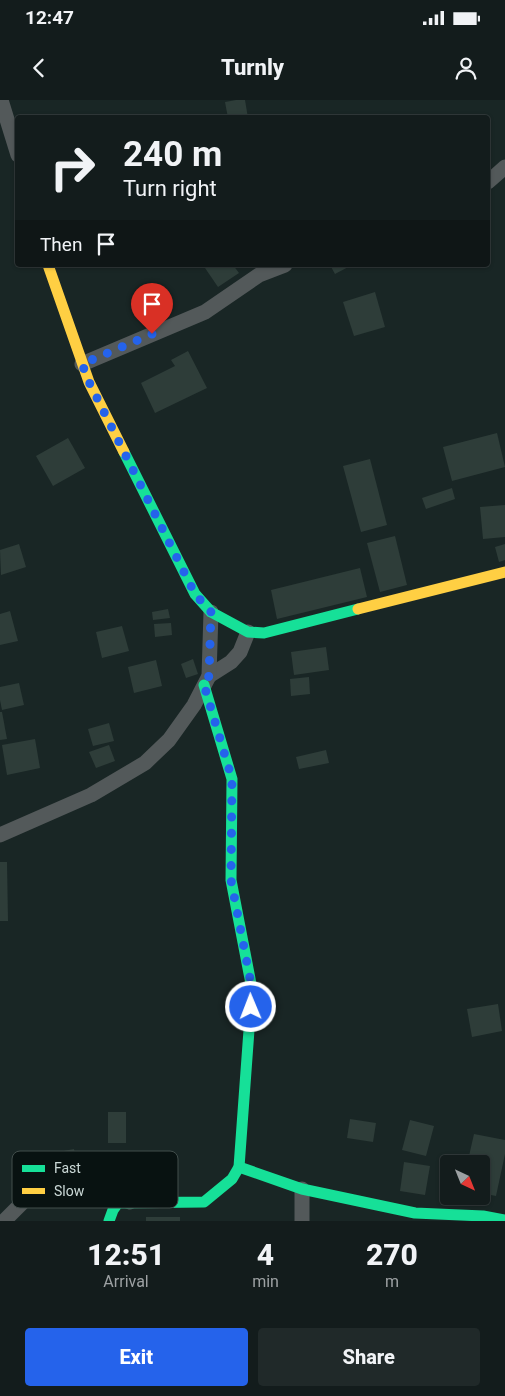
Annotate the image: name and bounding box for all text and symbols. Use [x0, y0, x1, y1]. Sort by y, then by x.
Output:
text: 12:47 [25, 6, 74, 29]
icon: back [25, 54, 53, 82]
icon: person [452, 54, 480, 82]
text: Turnly [221, 55, 284, 80]
text: 240 m [123, 134, 222, 175]
icon: right [40, 135, 105, 200]
text: Turn right [123, 176, 217, 201]
icon: arrive [92, 230, 120, 258]
text: Then [40, 233, 82, 256]
pin [131, 283, 173, 334]
icon: arrive [138, 290, 166, 318]
position arrow [224, 980, 276, 1032]
legend [12, 1151, 178, 1208]
north arrow [440, 1155, 490, 1205]
map controls [440, 1155, 490, 1205]
text: Fast [54, 1160, 81, 1176]
text: Slow [54, 1183, 85, 1199]
text: 12:51 [87, 1237, 165, 1272]
text: 4 [257, 1237, 274, 1272]
text: 270 [366, 1237, 418, 1272]
text: Arrival [103, 1272, 149, 1291]
text: min [252, 1272, 279, 1291]
text: m [385, 1272, 399, 1291]
button: Exit [25, 1328, 248, 1386]
button: Share [258, 1328, 480, 1386]

